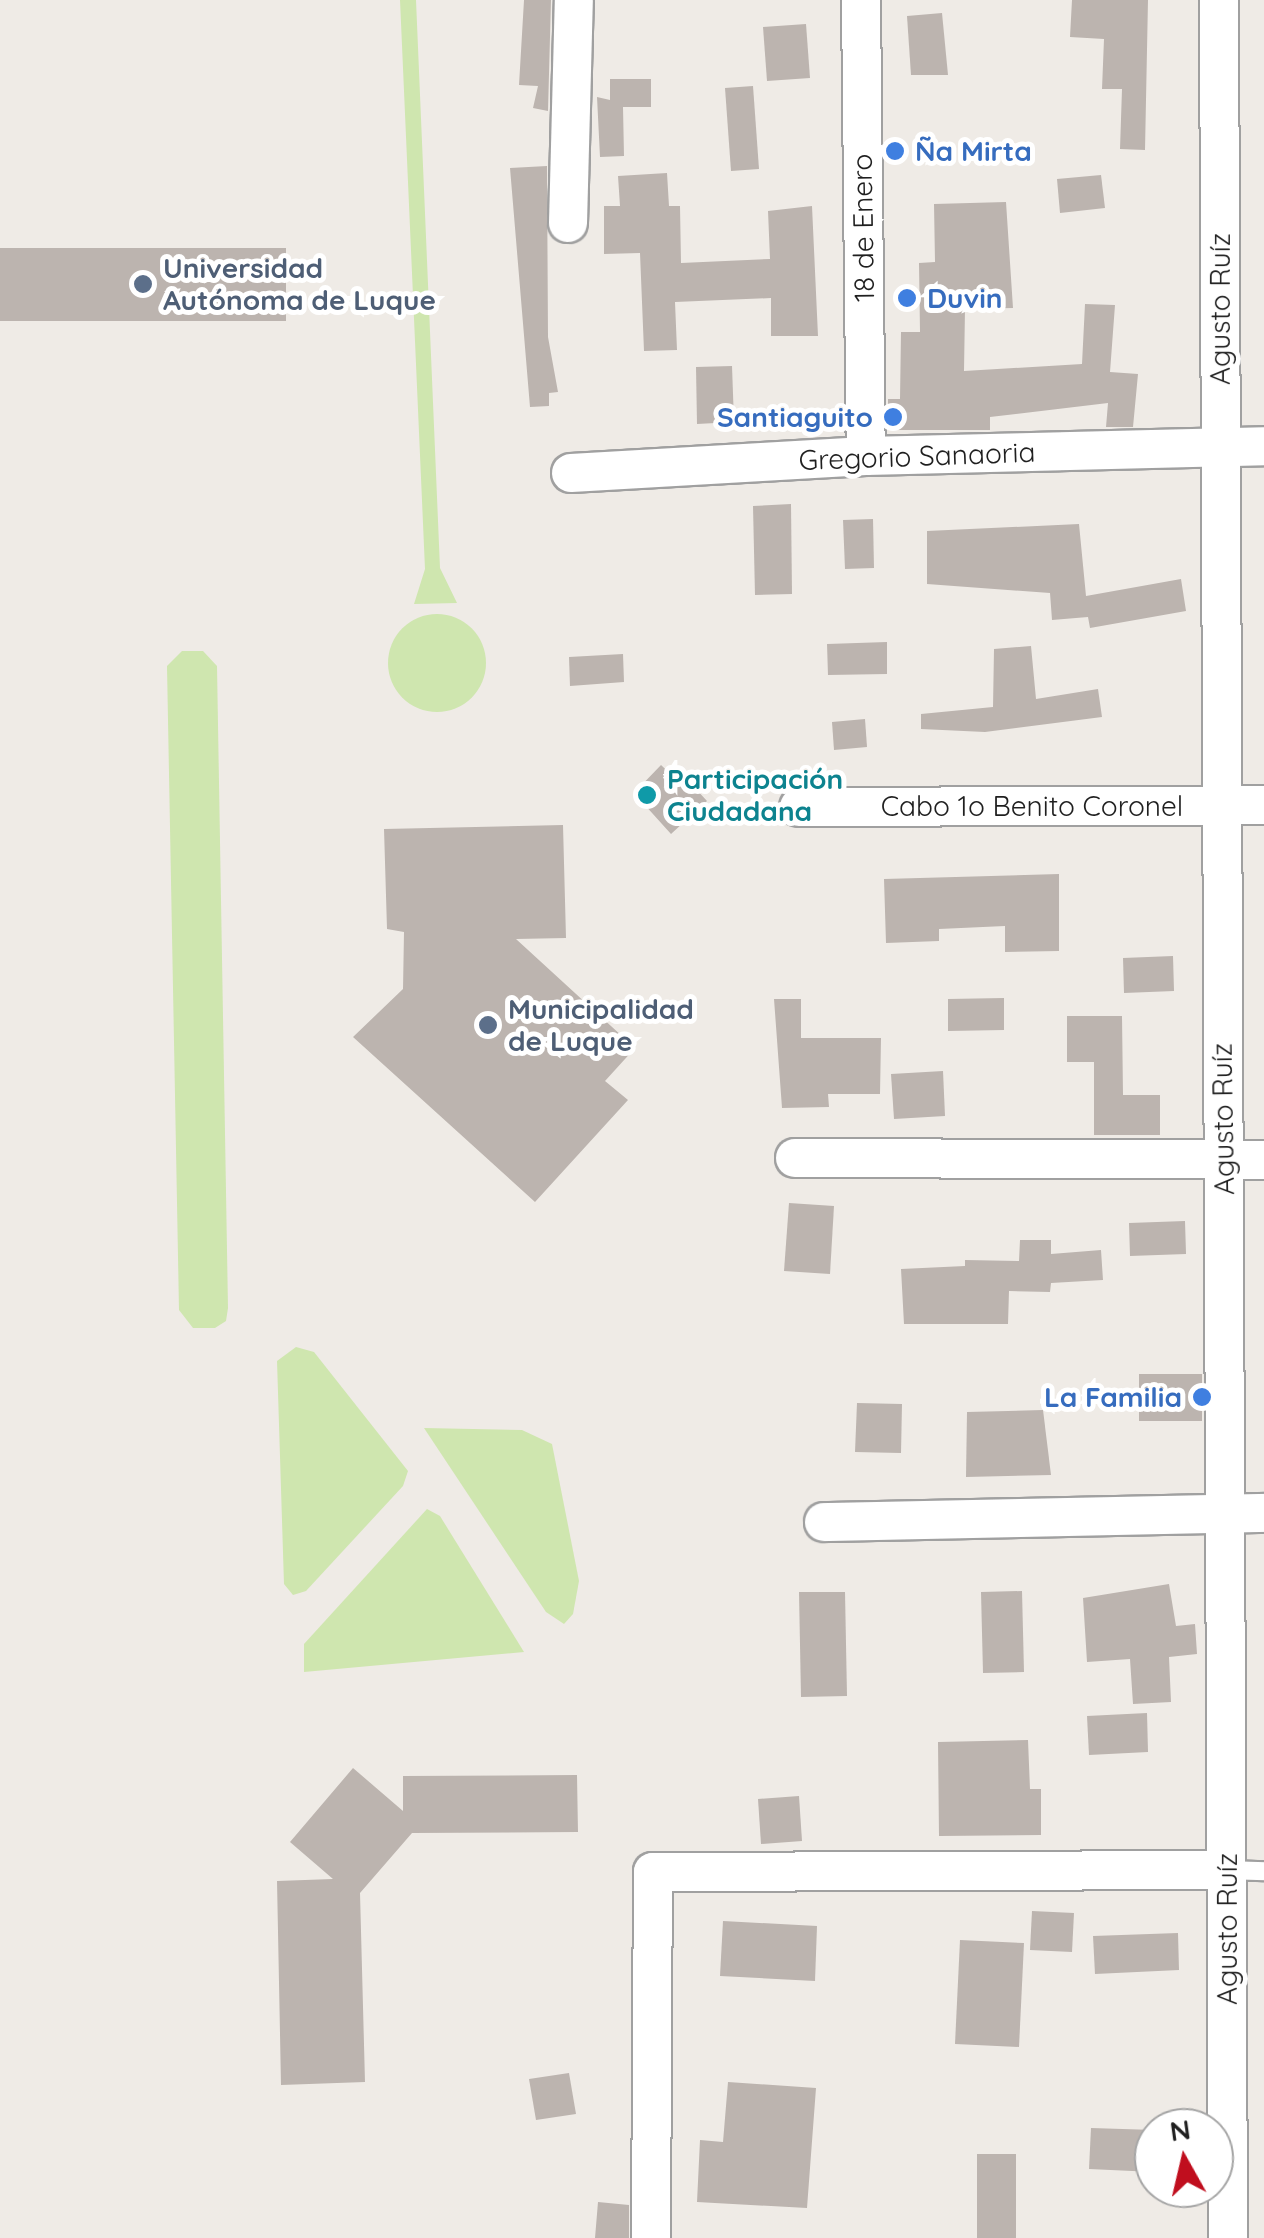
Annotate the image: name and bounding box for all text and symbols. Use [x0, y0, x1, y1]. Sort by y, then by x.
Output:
place label: Ña Mirta [915, 134, 1032, 168]
marker: Ña Mirta [884, 140, 906, 162]
street label: 18 de Enero [845, 153, 881, 303]
street label: Agusto Ruíz [1203, 233, 1237, 385]
place label: Universidad Autónoma de Luque [163, 251, 436, 317]
marker: Universidad Autónoma de Luque [132, 273, 154, 295]
place label: Duvin [927, 281, 1002, 315]
marker: Duvin [896, 287, 918, 309]
place label: Santiaguito [717, 400, 873, 434]
marker: Santiaguito [882, 406, 904, 428]
street label: Gregorio Sanaoria [798, 435, 1036, 477]
place label: Participación Ciudadana [667, 762, 843, 828]
marker: Participación Ciudadana [636, 784, 658, 806]
street label: Cabo 1o Benito Coronel [881, 789, 1183, 823]
place label: Municipalidad de Luque [508, 992, 694, 1058]
marker: Municipalidad de Luque [477, 1014, 499, 1036]
street label: Agusto Ruíz [1205, 1043, 1241, 1195]
place label: La Familia [1044, 1380, 1182, 1414]
marker: La Familia [1191, 1386, 1213, 1408]
street label: Agusto Ruíz [1210, 1853, 1244, 2005]
north arrow [1134, 2108, 1234, 2208]
text: N [1167, 2111, 1193, 2149]

